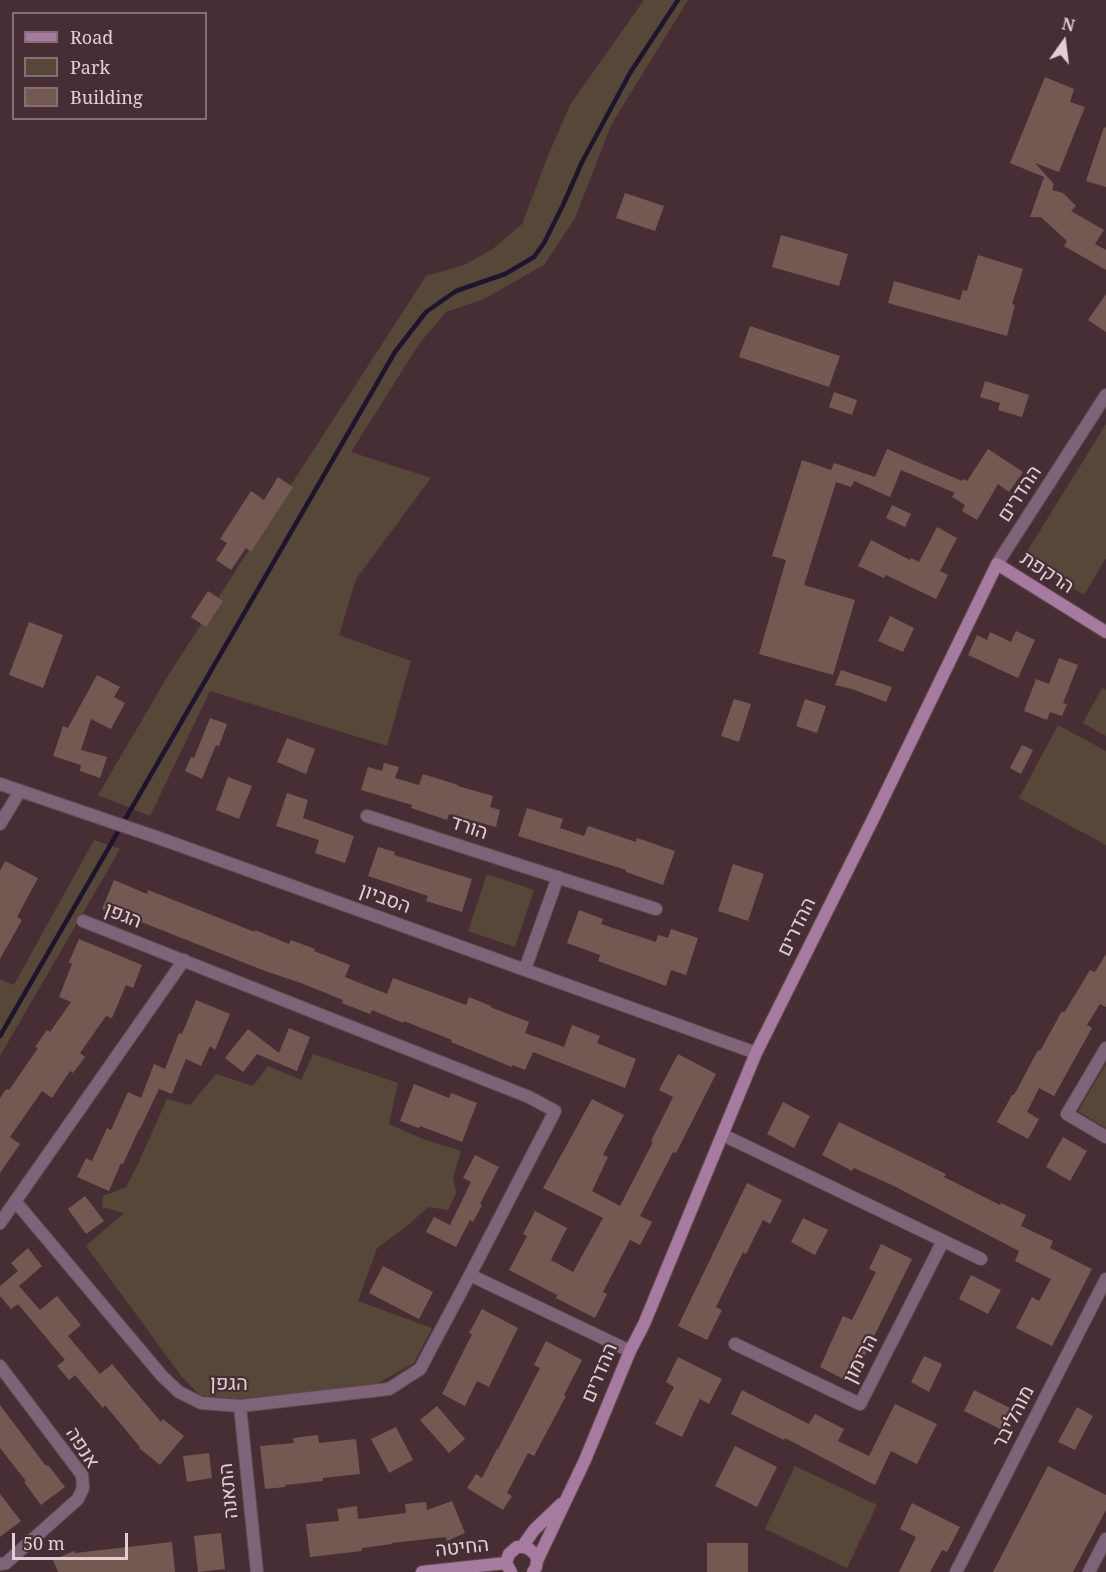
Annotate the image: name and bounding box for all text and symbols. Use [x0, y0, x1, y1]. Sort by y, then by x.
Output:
legend [12, 12, 207, 120]
north arrow [1034, 12, 1094, 72]
text: N [1060, 12, 1077, 37]
text: Road [70, 25, 113, 49]
text: Park [70, 55, 110, 79]
text: Building [70, 85, 143, 109]
street label: ההדרים [993, 461, 1047, 527]
street label: הרקפת [1016, 547, 1078, 599]
street label: הורד [447, 811, 491, 845]
street label: הסביון [356, 879, 414, 919]
street label: ההדרים [773, 894, 821, 960]
street label: הגפן [101, 898, 145, 934]
street label: הרימון [839, 1330, 883, 1388]
street label: ההדרים [577, 1340, 623, 1406]
street label: הגפן [210, 1372, 248, 1396]
street label: מוהליבר [988, 1382, 1040, 1452]
street label: אנפה [60, 1423, 104, 1473]
street label: התאנה [214, 1462, 244, 1520]
scale bar [15, 1521, 130, 1559]
text: 50 m [23, 1531, 65, 1555]
street label: החיטה [434, 1533, 490, 1563]

